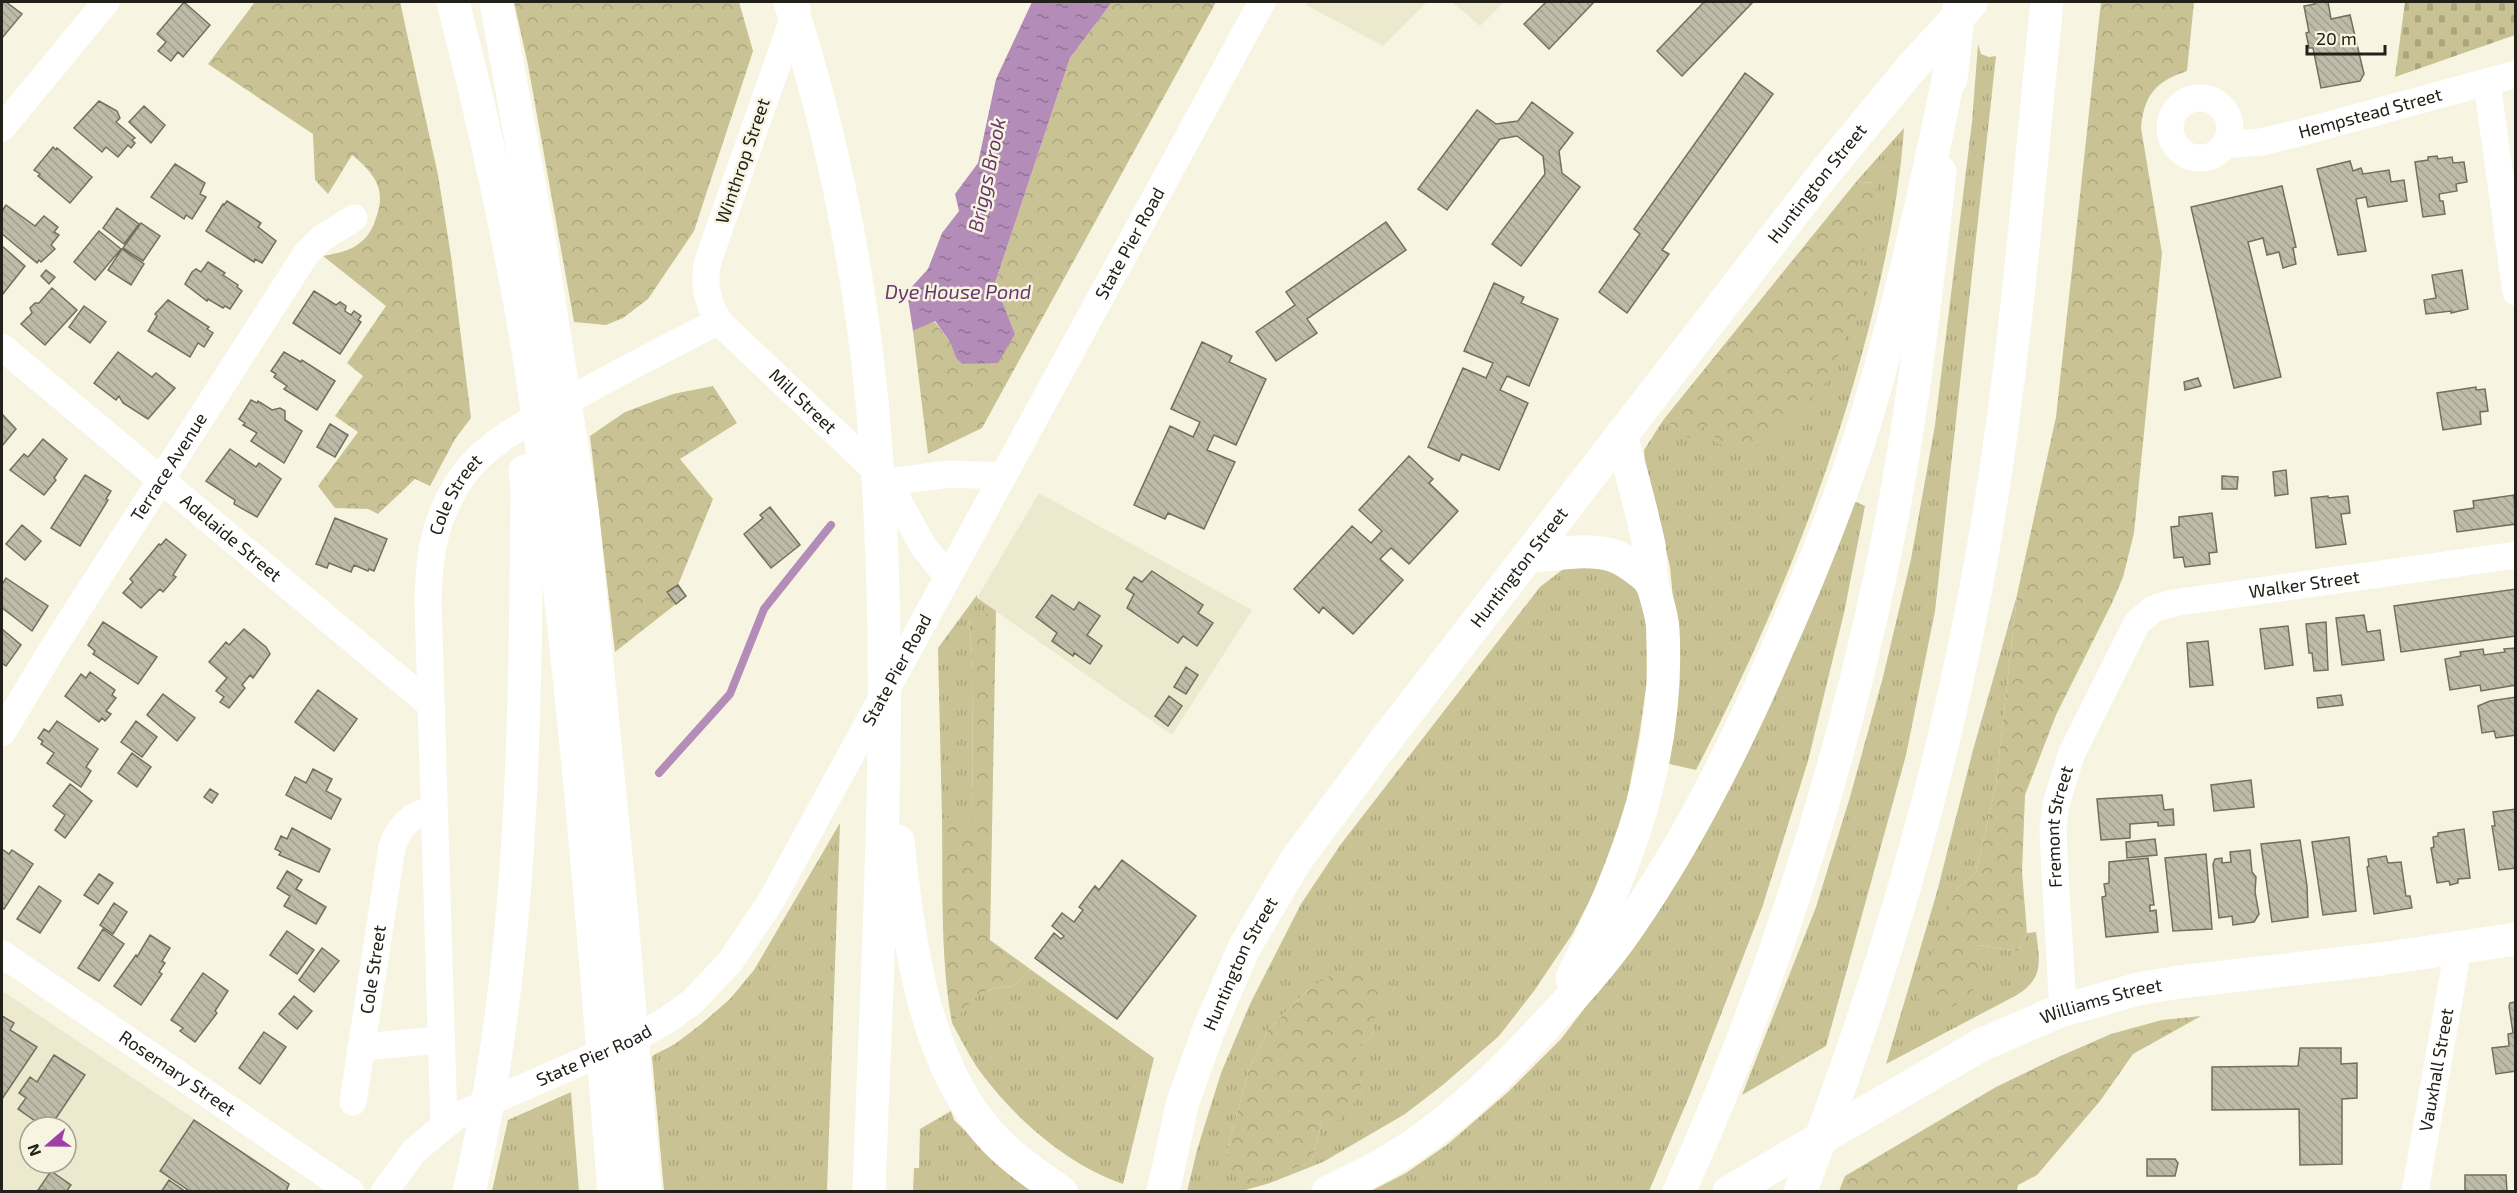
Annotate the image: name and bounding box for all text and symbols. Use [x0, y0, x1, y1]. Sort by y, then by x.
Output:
scale bar [2307, 18, 2385, 56]
text: 20 m [2316, 27, 2357, 49]
street label: Hempstead Street [2296, 83, 2444, 143]
street label: Winthrop Street [710, 95, 774, 226]
water label: Briggs Brook [962, 116, 1010, 234]
street label: Huntington Street [1762, 119, 1871, 247]
street label: State Pier Road [1090, 183, 1169, 303]
water label: Dye House Pond [885, 279, 1032, 304]
street label: Mill Street [765, 363, 842, 438]
street label: Terrace Avenue [125, 408, 211, 525]
street label: Cole Street [424, 449, 486, 537]
street label: Adelaide Street [176, 489, 287, 586]
street label: Huntington Street [1465, 502, 1572, 632]
street label: Walker Street [2247, 565, 2361, 602]
street label: State Pier Road [857, 610, 936, 729]
street label: Fremont Street [2041, 763, 2077, 889]
street label: Huntington Street [1198, 893, 1282, 1034]
street label: Cole Street [355, 923, 390, 1015]
street label: Williams Street [2036, 973, 2163, 1028]
street label: Vauxhall Street [2414, 1006, 2457, 1133]
street label: State Pier Road [532, 1019, 655, 1090]
street label: Rosemary Street [115, 1025, 240, 1120]
north arrow [18, 1115, 78, 1175]
text: N [23, 1142, 44, 1159]

